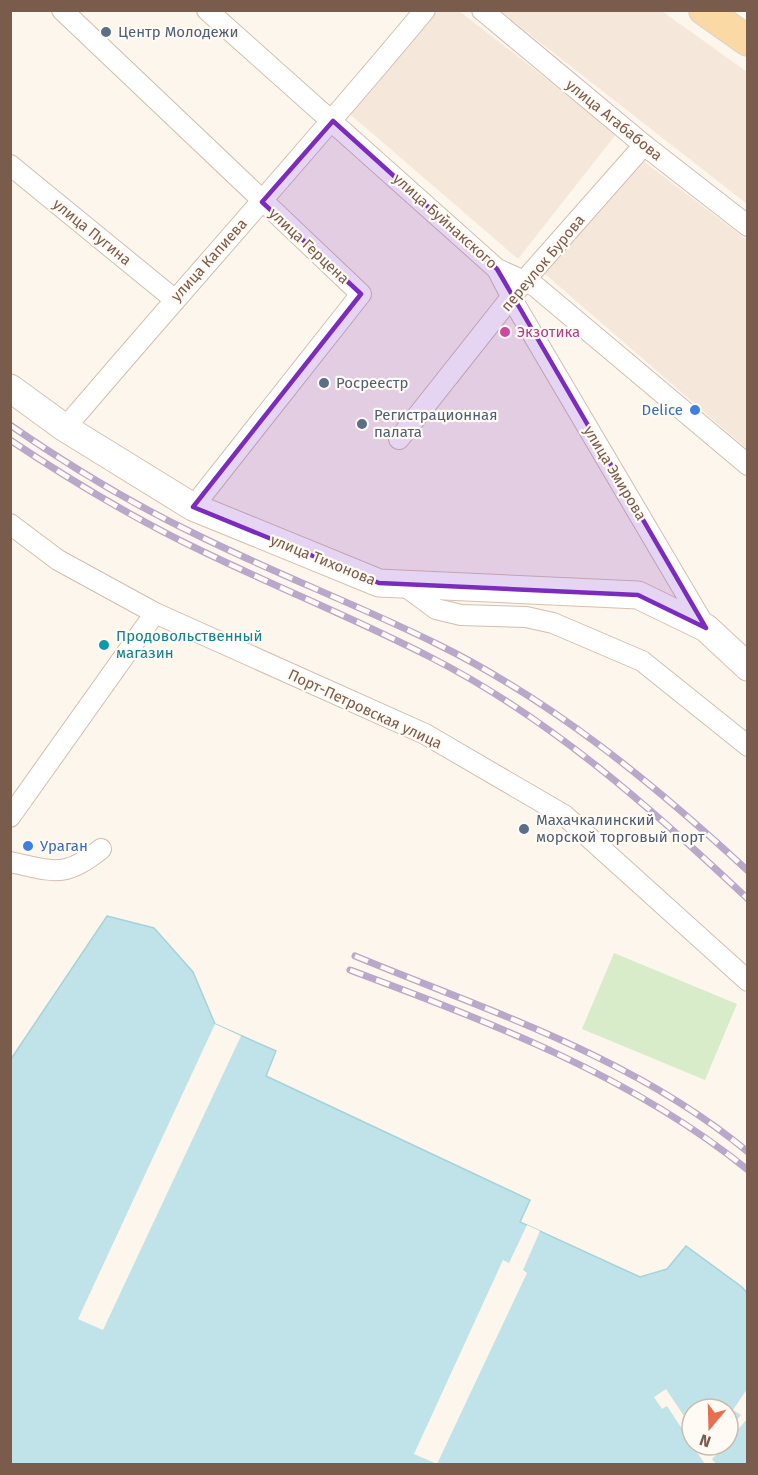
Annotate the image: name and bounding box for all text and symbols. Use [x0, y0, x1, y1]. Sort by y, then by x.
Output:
place label: Центр Молодежи [118, 23, 238, 41]
marker: Центр Молодежи [99, 25, 113, 39]
street label: улица Агабабова [562, 76, 666, 164]
street label: улица Буйнакского [389, 170, 501, 272]
street label: улица Пугина [49, 195, 135, 269]
street label: улица Герцена [265, 204, 353, 288]
street label: переулок Бурова [497, 211, 589, 315]
street label: улица Капиева [167, 215, 251, 305]
place label: Экзотика [517, 323, 580, 341]
marker: Экзотика [498, 325, 512, 339]
place label: Росреестр [336, 374, 408, 392]
marker: Росреестр [317, 376, 331, 390]
place label: Delice [641, 401, 683, 419]
marker: Delice [688, 403, 702, 417]
place label: Регистрационная палата [374, 406, 497, 441]
marker: Регистрационная палата [355, 417, 369, 431]
street label: улица Эмирова [580, 422, 650, 524]
street label: улица Тихонова [268, 531, 378, 589]
place label: Продовольственный магазин [116, 627, 262, 662]
marker: Продовольственный магазин [97, 638, 111, 652]
street label: Порт-Петровская улица [285, 665, 445, 753]
place label: Махачкалинский морской торговый порт [536, 811, 705, 846]
marker: Махачкалинский морской торговый порт [517, 822, 531, 836]
place label: Ураган [40, 837, 88, 855]
marker: Ураган [21, 839, 35, 853]
north arrow [680, 1397, 740, 1457]
text: N [697, 1430, 713, 1451]

